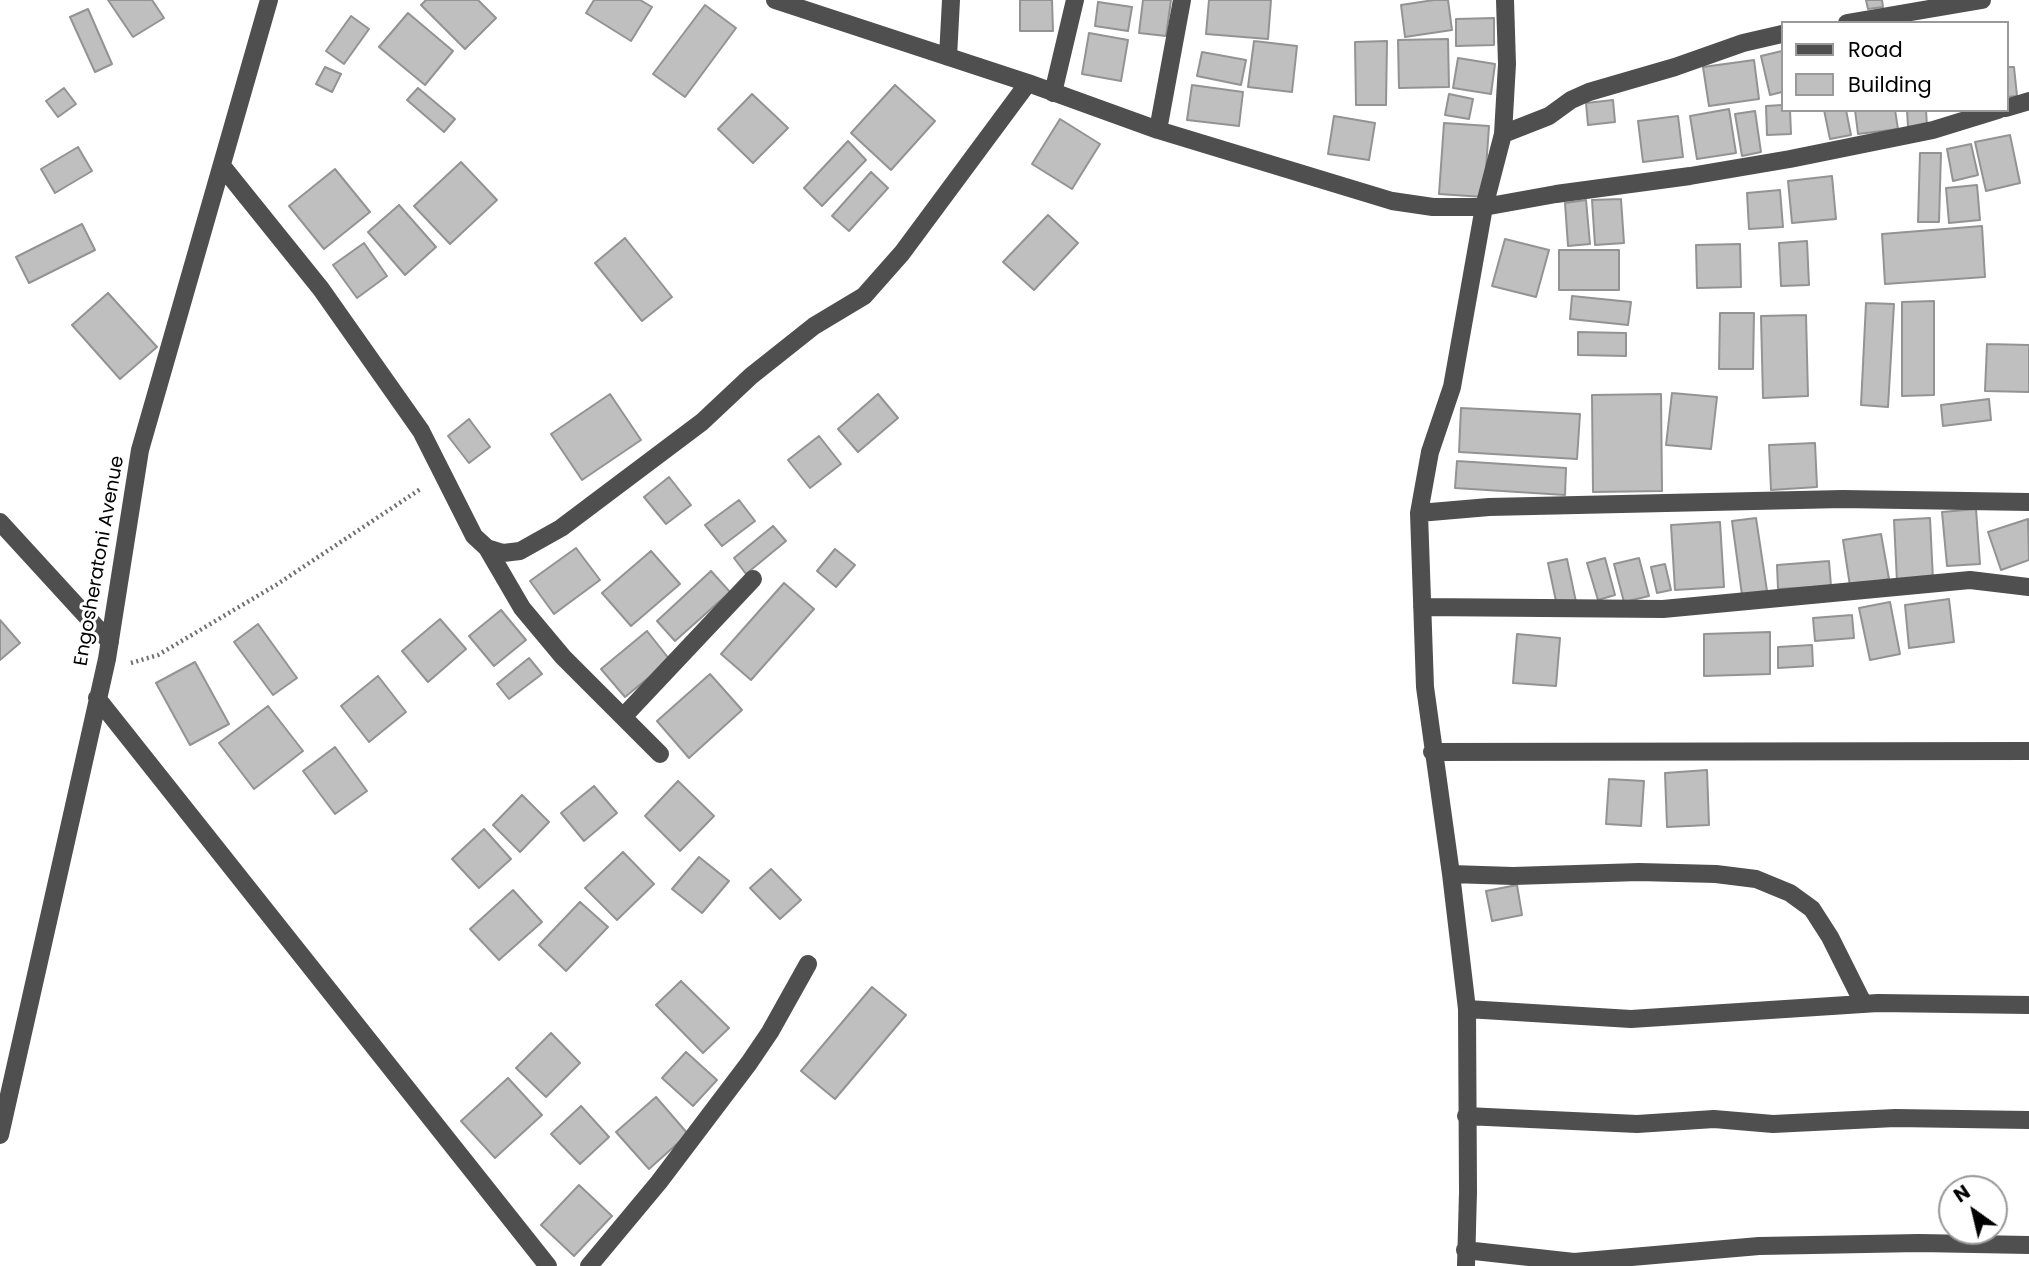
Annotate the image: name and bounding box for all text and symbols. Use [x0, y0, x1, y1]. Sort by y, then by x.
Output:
legend [1780, 21, 2008, 112]
text: Road [1848, 35, 1903, 64]
text: Building [1848, 70, 1932, 99]
street label: Engosheratoni Avenue [70, 454, 130, 668]
north arrow [1938, 1175, 2008, 1245]
text: N [1949, 1179, 1976, 1209]

